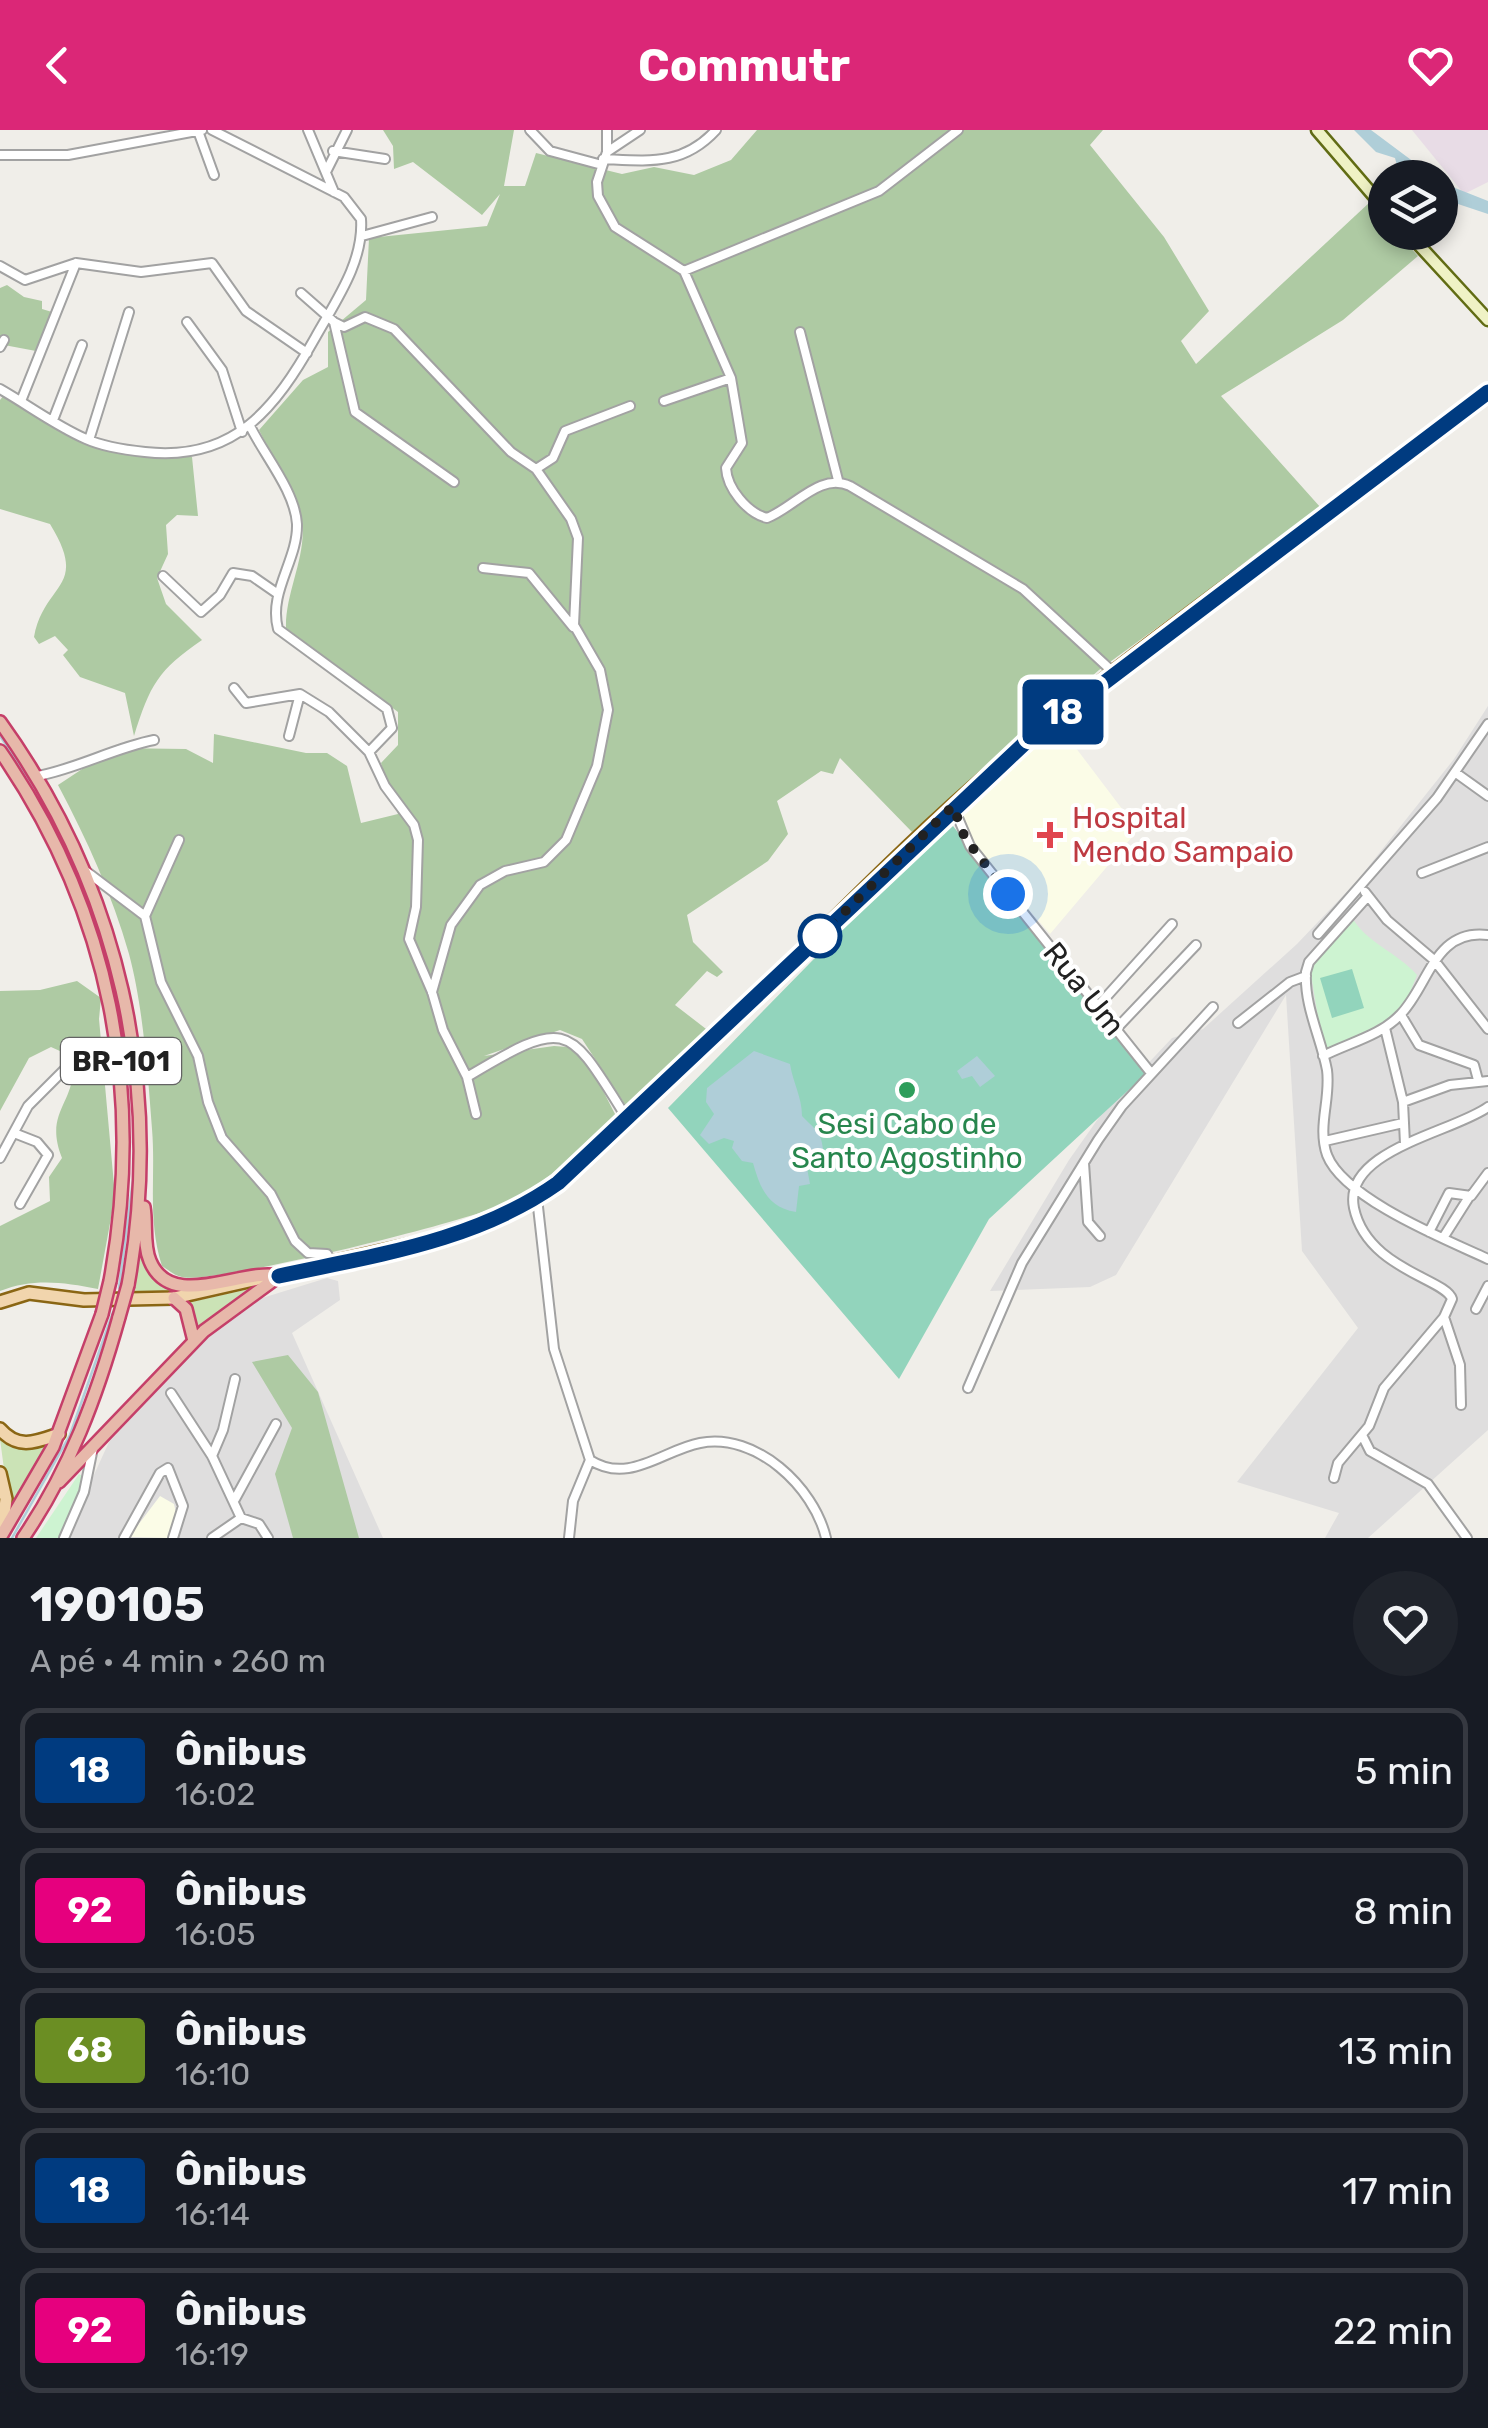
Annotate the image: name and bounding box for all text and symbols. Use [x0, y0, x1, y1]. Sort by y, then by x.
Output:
icon: back [30, 38, 85, 93]
icon: heart [1403, 38, 1458, 93]
text: Commutr [638, 39, 850, 92]
map controls [1368, 160, 1458, 250]
button: layers [1368, 160, 1458, 250]
line badge: 18 [1018, 680, 1108, 744]
text: 18 [1042, 691, 1084, 733]
place label: Hospital Mendo Sampaio [1072, 800, 1294, 870]
marker: Hospital Mendo Sampaio [1037, 822, 1063, 848]
your location [983, 869, 1033, 919]
unlabelled marker [799, 915, 841, 957]
street label: Rua Um [1036, 935, 1132, 1043]
road number: BR-101 [61, 1038, 181, 1084]
marker: Sesi Cabo de Santo Agostinho [896, 1079, 918, 1101]
place label: Sesi Cabo de Santo Agostinho [791, 1106, 1023, 1176]
button: heart [1353, 1571, 1458, 1676]
text: 190105 [30, 1576, 205, 1633]
text: A pé · 4 min · 260 m [30, 1642, 326, 1680]
text: Ônibus [175, 1729, 307, 1775]
text: 5 min [1355, 1748, 1453, 1794]
text: 18 [69, 1749, 111, 1791]
text: 16:02 [175, 1775, 255, 1813]
text: Ônibus [175, 1869, 307, 1915]
text: 8 min [1354, 1888, 1453, 1934]
text: 92 [67, 1889, 113, 1931]
text: 16:05 [175, 1915, 256, 1953]
text: Ônibus [175, 2009, 307, 2055]
text: 13 min [1339, 2028, 1453, 2074]
text: 68 [67, 2029, 113, 2071]
text: 16:10 [175, 2055, 250, 2093]
text: Ônibus [175, 2149, 307, 2195]
text: 17 min [1342, 2168, 1453, 2214]
text: 18 [69, 2169, 111, 2211]
text: 16:14 [175, 2195, 250, 2233]
text: Ônibus [175, 2289, 307, 2335]
text: 22 min [1333, 2308, 1453, 2354]
text: 92 [67, 2309, 113, 2351]
text: 16:19 [175, 2335, 249, 2373]

